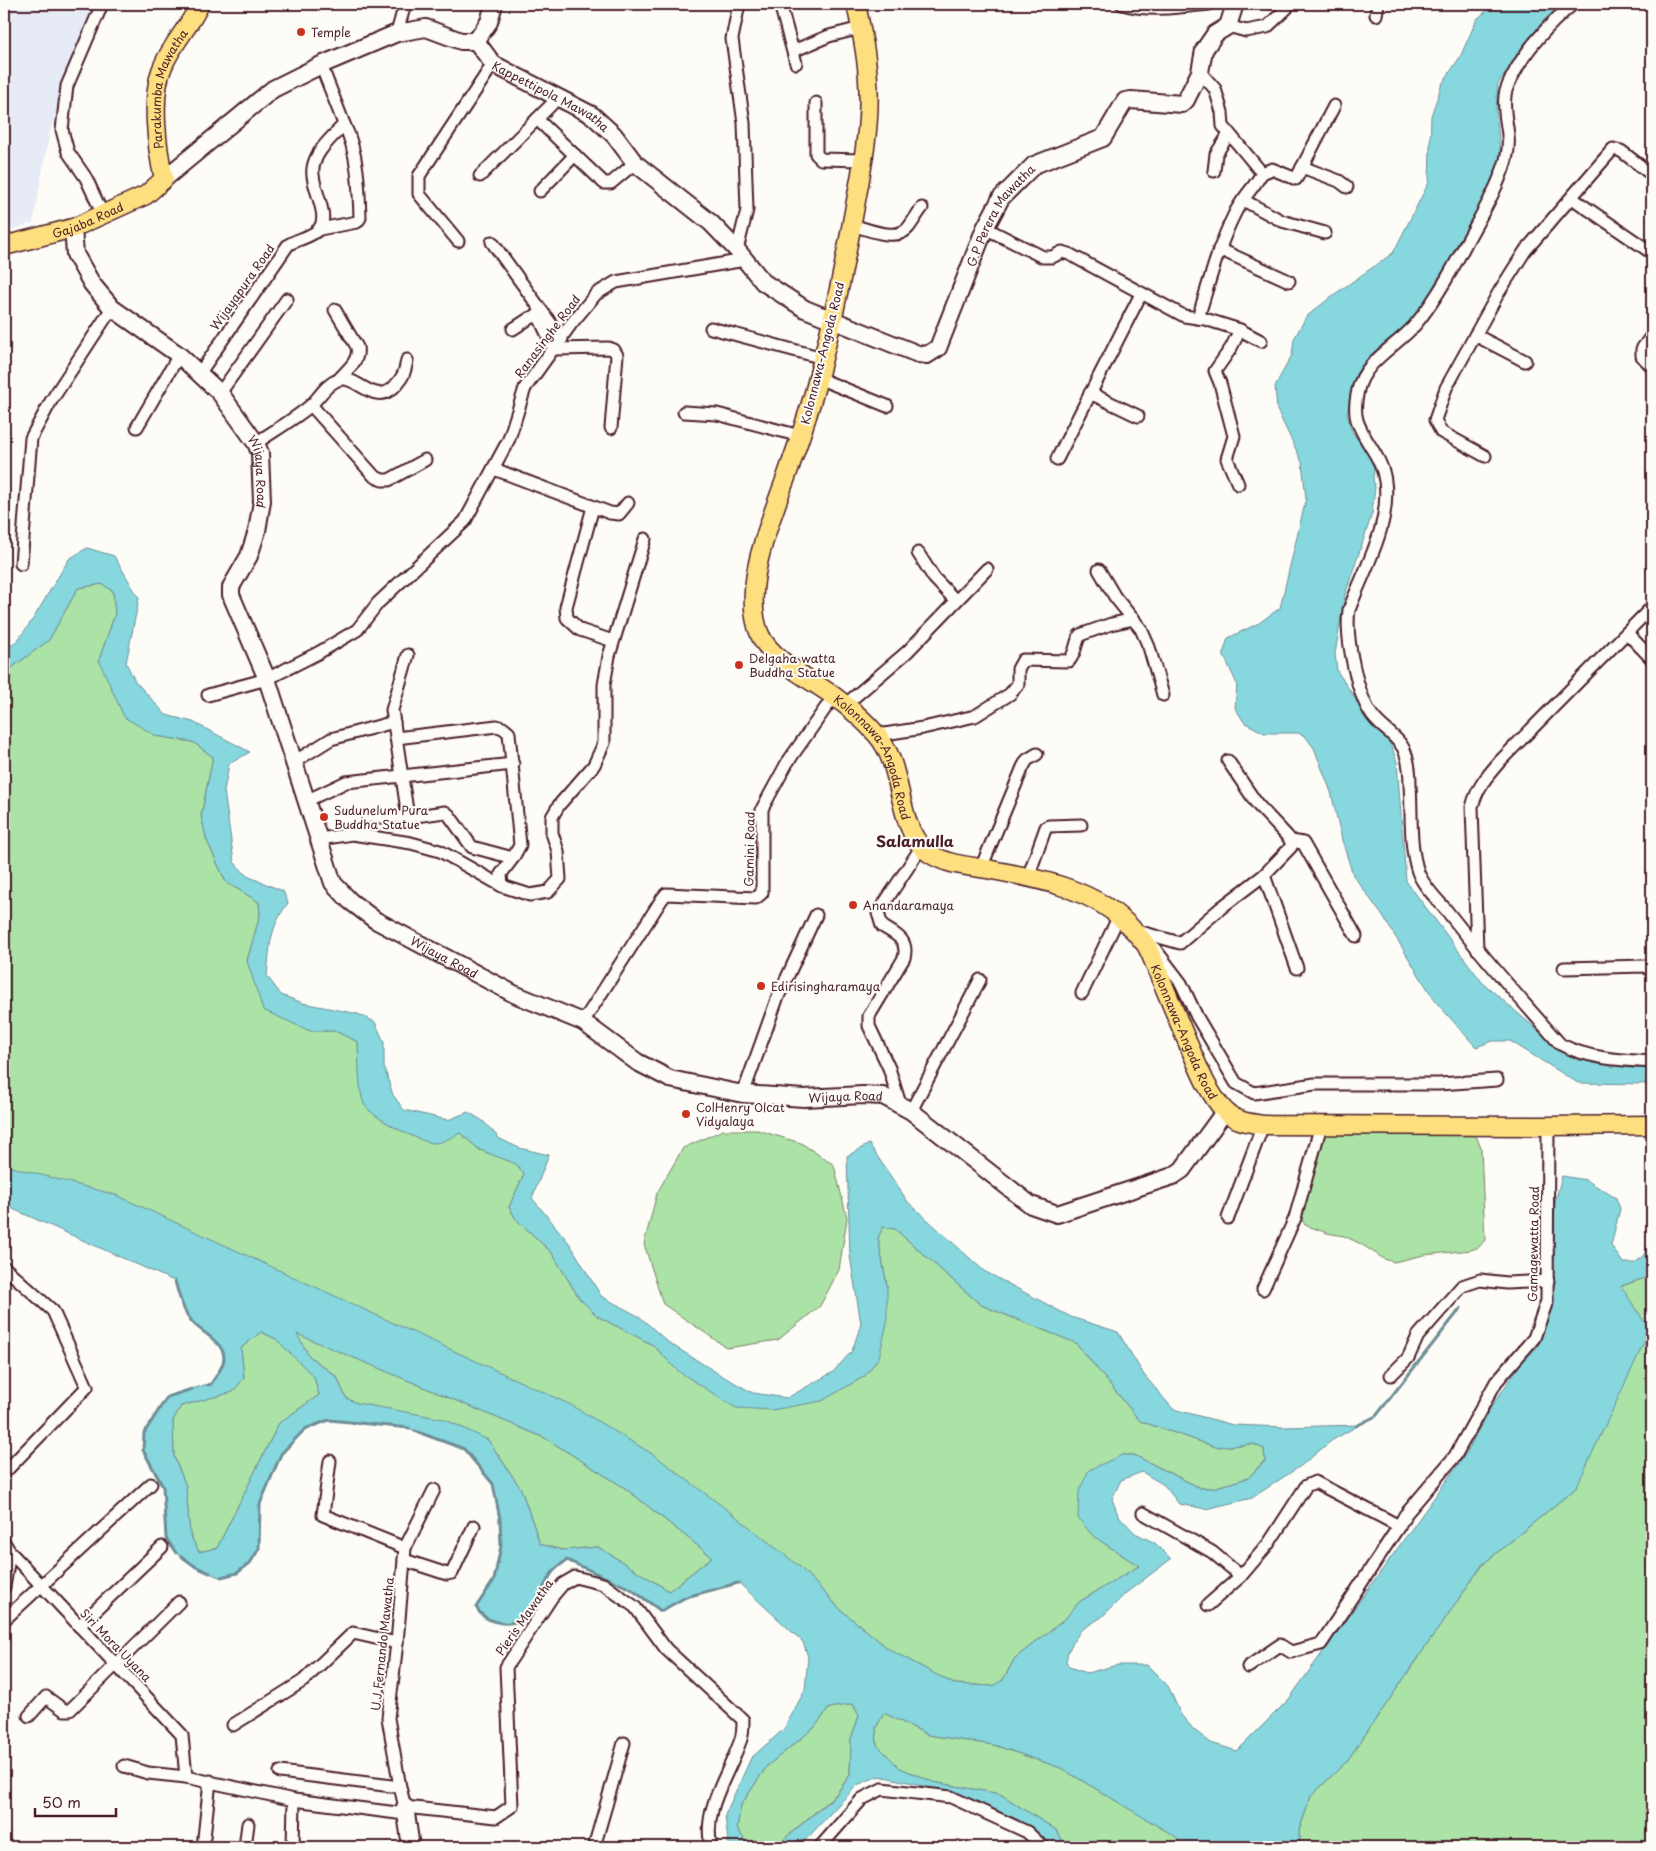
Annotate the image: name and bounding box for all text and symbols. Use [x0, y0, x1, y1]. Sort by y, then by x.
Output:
place label: Temple [311, 23, 351, 41]
street label: Parakumba Mawatha [147, 25, 192, 150]
marker: Temple [295, 26, 307, 38]
street label: Kappettipola Mawatha [489, 56, 614, 136]
street label: G.P Perera Mawatha [962, 160, 1039, 269]
street label: Gajaba Road [50, 197, 126, 242]
street label: Wijayapura Road [206, 240, 279, 334]
street label: Kolonnawa-Angoda Road [796, 280, 848, 426]
street label: Ranasinghe Road [510, 291, 584, 381]
street label: Wijaya Road [244, 431, 271, 510]
place label: Delgaha watta Buddha Statue [749, 649, 836, 681]
marker: Delgaha watta Buddha Statue [733, 659, 745, 671]
street label: Kolonnawa-Angoda Road [830, 690, 915, 822]
place label: Sudunelum Pura Buddha Statue [334, 801, 429, 833]
marker: Sudunelum Pura Buddha Statue [318, 811, 330, 823]
street label: Gamini Road [739, 811, 759, 887]
district label: Salamulla [876, 829, 954, 852]
place label: Anandaramaya [863, 896, 955, 914]
marker: Anandaramaya [847, 899, 859, 911]
street label: Wijaya Road [407, 932, 481, 982]
street label: Kolonnawa-Angoda Road [1147, 962, 1222, 1103]
place label: Edirisingharamaya [771, 977, 881, 995]
marker: Edirisingharamaya [755, 980, 767, 992]
street label: Wijaya Road [808, 1086, 883, 1107]
place label: ColHenry Olcat Vidyalaya [696, 1098, 785, 1130]
marker: ColHenry Olcat Vidyalaya [680, 1108, 692, 1120]
street label: Gamagewatta Road [1523, 1186, 1543, 1302]
street label: Pieris Mawatha [491, 1575, 557, 1659]
street label: U.J Fernando Mawatha [366, 1576, 398, 1712]
street label: Siri Mora Uyana [76, 1604, 156, 1686]
scale bar [35, 1786, 116, 1818]
text: 50 m [42, 1790, 81, 1813]

